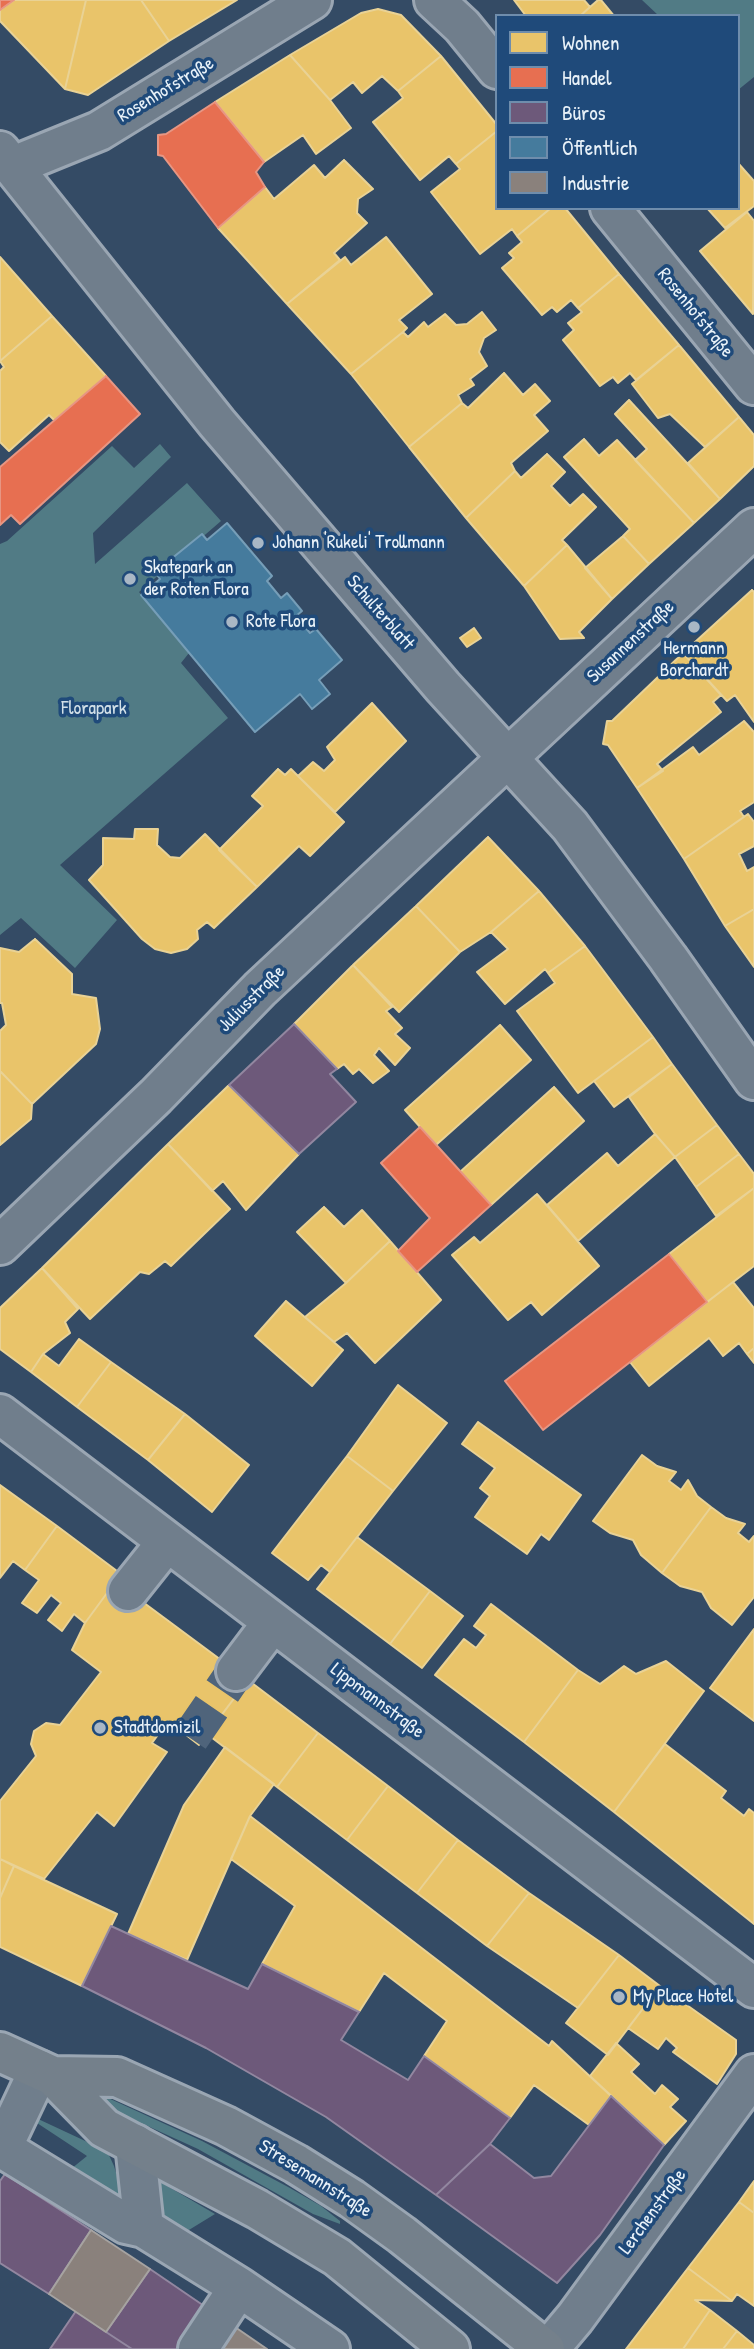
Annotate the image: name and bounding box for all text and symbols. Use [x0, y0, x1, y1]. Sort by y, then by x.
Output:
legend [495, 14, 740, 210]
text: Wohnen [562, 28, 620, 57]
street label: Rosenhofstraße [114, 52, 218, 128]
text: Handel [562, 63, 612, 92]
text: Büros [562, 98, 606, 127]
text: Öffentlich [562, 133, 637, 162]
text: Industrie [562, 168, 629, 197]
street label: Rosenhofstraße [652, 264, 738, 362]
place label: Johann 'Rukeli' Trollmann [272, 532, 445, 554]
marker: Johann 'Rukeli' Trollmann [250, 535, 266, 551]
place label: Skatepark an der Roten Flora [144, 557, 249, 601]
marker: Skatepark an der Roten Flora [122, 571, 138, 587]
street label: Schulterblatt [341, 571, 419, 655]
street label: Susannenstraße [583, 596, 679, 688]
place label: Rote Flora [246, 611, 315, 633]
marker: Rote Flora [224, 614, 240, 630]
marker: Hermann Borchardt [686, 619, 702, 635]
place label: Hermann Borchardt [660, 638, 728, 682]
park label: Florapark [61, 698, 127, 720]
street label: Juliusstraße [214, 961, 290, 1037]
street label: Lippmannstraße [326, 1658, 428, 1744]
place label: Stadtdomizil [114, 1717, 200, 1739]
marker: Stadtdomizil [92, 1720, 108, 1736]
place label: My Place Hotel [633, 1986, 733, 2008]
marker: My Place Hotel [611, 1989, 627, 2005]
street label: Stresemannstraße [254, 2135, 376, 2223]
street label: Lerchenstraße [614, 2165, 692, 2259]

